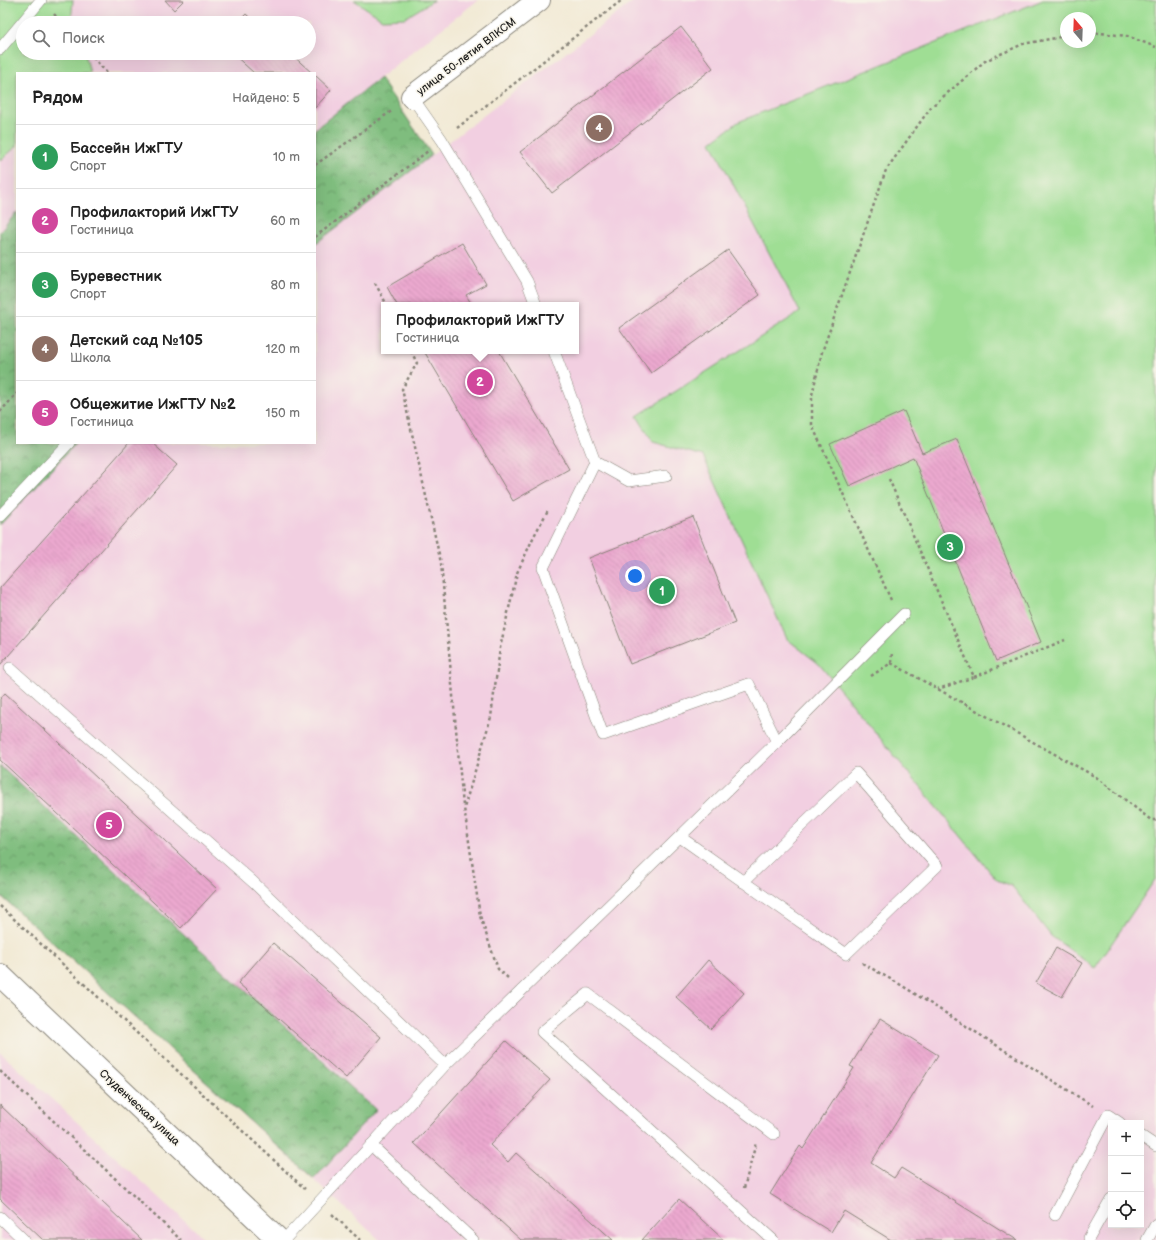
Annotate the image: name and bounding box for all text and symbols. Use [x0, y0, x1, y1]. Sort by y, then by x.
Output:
north arrow [1060, 12, 1096, 48]
street label: улица 50-летия ВЛКСМ [414, 15, 518, 98]
search box [16, 16, 316, 60]
icon: search [30, 27, 52, 49]
text: Поиск [62, 29, 105, 48]
text: Рядом [32, 88, 83, 108]
text: Найдено: 5 [232, 90, 300, 106]
pin: 4 [586, 113, 612, 143]
text: Бассейн ИжГТУ [70, 139, 183, 158]
text: 1 [42, 149, 48, 165]
text: 10 m [273, 149, 300, 165]
text: Спорт [70, 158, 106, 174]
text: Профилакторий ИжГТУ [70, 203, 239, 222]
text: 2 [41, 213, 49, 229]
text: 60 m [270, 213, 300, 229]
text: Гостиница [70, 222, 134, 238]
text: Буревестник [70, 267, 162, 286]
text: 3 [41, 277, 49, 293]
text: 80 m [271, 277, 300, 293]
text: Спорт [70, 286, 106, 302]
popup [381, 302, 579, 354]
text: Профилакторий ИжГТУ [396, 311, 564, 330]
text: Гостиница [396, 330, 459, 346]
text: Детский сад №105 [70, 331, 203, 350]
text: 4 [41, 341, 49, 357]
text: 120 m [265, 341, 300, 357]
text: Школа [70, 350, 111, 366]
pin: 2 [467, 367, 493, 397]
text: Общежитие ИжГТУ №2 [70, 395, 236, 414]
text: 5 [41, 405, 49, 421]
text: 150 m [266, 405, 300, 421]
text: Гостиница [70, 414, 134, 430]
pin: 3 [937, 532, 963, 562]
your location [625, 566, 645, 586]
pin: 1 [649, 576, 675, 606]
pin: 5 [96, 810, 122, 840]
street label: Студенческая улица [97, 1067, 183, 1148]
map controls [1108, 1120, 1144, 1228]
button: + [1108, 1120, 1144, 1156]
button: − [1108, 1156, 1144, 1192]
button: locate [1108, 1192, 1144, 1228]

